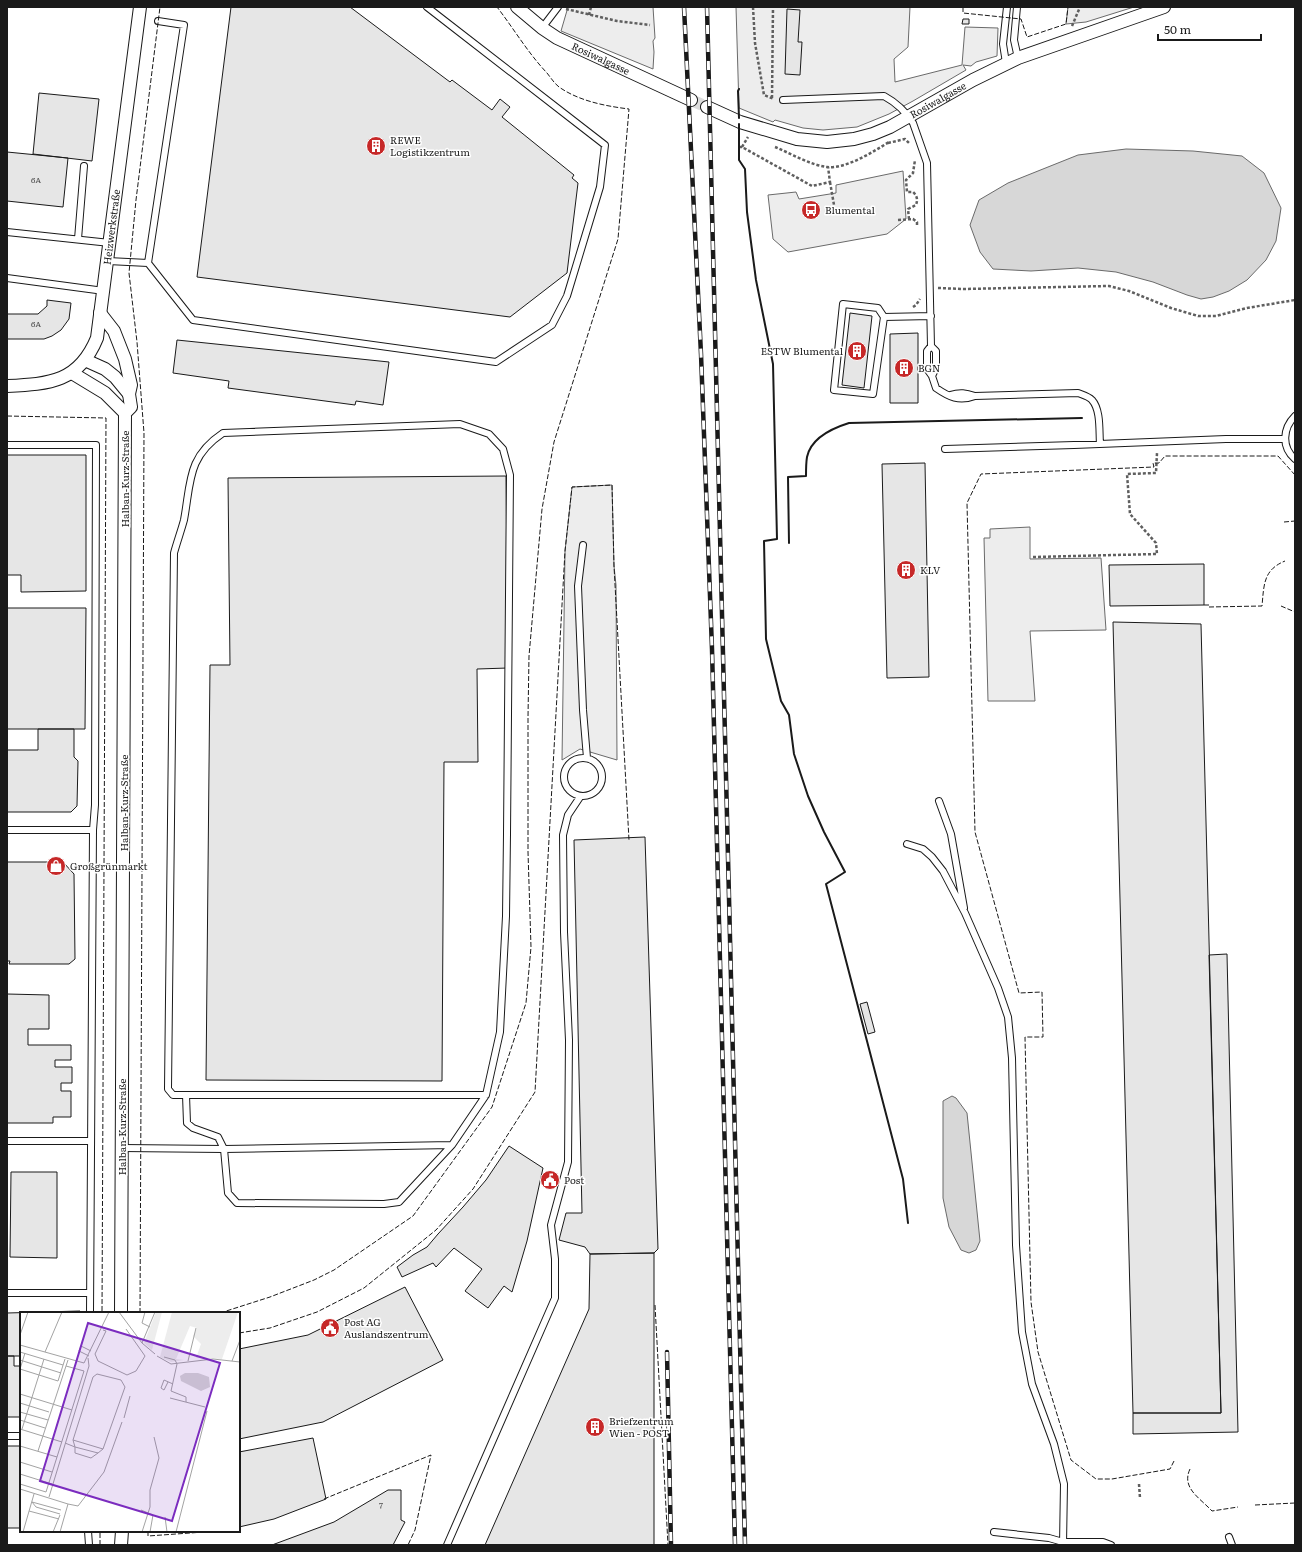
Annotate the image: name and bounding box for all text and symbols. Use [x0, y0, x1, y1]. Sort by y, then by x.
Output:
scale bar [1158, 16, 1261, 42]
text: 50 m [1164, 20, 1191, 38]
street label: Rosiwalgasse [569, 38, 633, 78]
street label: Rosiwalgasse [907, 78, 968, 121]
place label: REWE Logistikzentrum [390, 132, 470, 159]
building icon: REWE Logistikzentrum [365, 135, 387, 157]
house number: 6A [31, 174, 41, 185]
street label: Heizwerkstraße [99, 188, 123, 266]
bus stop icon: Blumental [800, 199, 822, 221]
place label: Blumental [825, 202, 876, 217]
house number: 6A [31, 318, 41, 329]
building icon: ESTW Blumental [846, 340, 868, 362]
place label: ESTW Blumental [761, 343, 844, 358]
building icon: BGN [893, 357, 915, 379]
place label: BGN [918, 360, 940, 375]
street label: Halban-Kurz-Straße [117, 431, 132, 527]
building icon: KLV [895, 559, 917, 581]
place label: KLV [920, 562, 941, 577]
street label: Halban-Kurz-Straße [116, 755, 131, 851]
shop icon: Großgrünmarkt [45, 855, 67, 877]
place label: Großgrünmarkt [70, 858, 148, 873]
street label: Halban-Kurz-Straße [114, 1079, 129, 1175]
public building icon: Post [539, 1169, 561, 1191]
place label: Post [564, 1172, 584, 1187]
inset map [20, 1312, 240, 1532]
place label: Post AG Auslandszentrum [344, 1314, 429, 1341]
public building icon: Post AG Auslandszentrum [319, 1317, 341, 1339]
place label: Briefzentrum Wien - POST [609, 1413, 674, 1440]
building icon: Briefzentrum Wien - POST [584, 1416, 606, 1438]
house number: 7 [379, 1499, 383, 1510]

